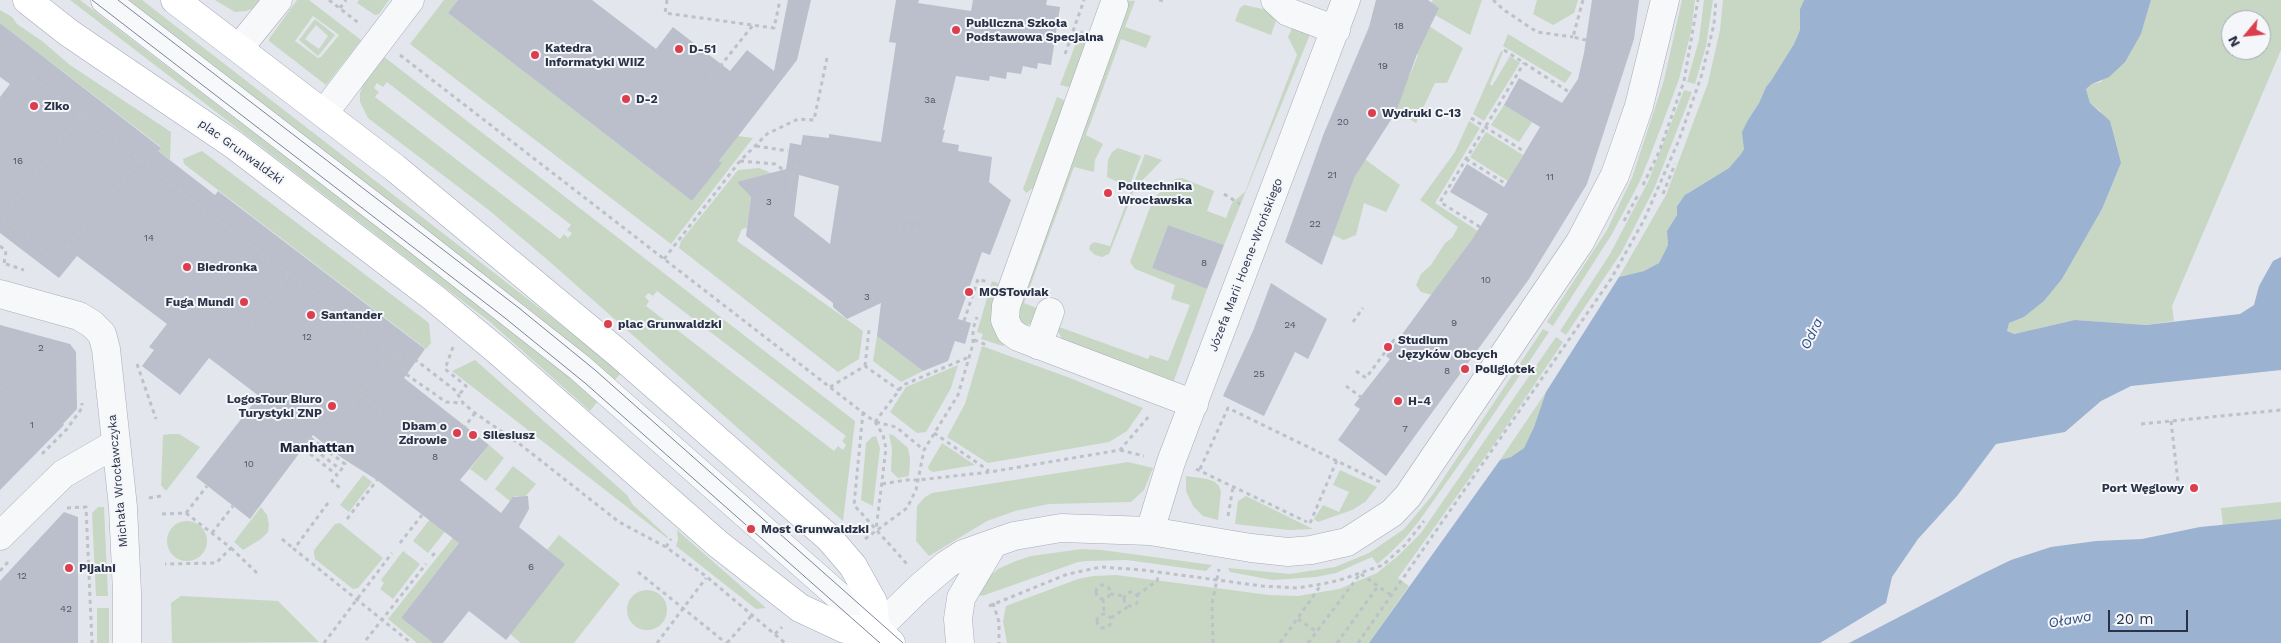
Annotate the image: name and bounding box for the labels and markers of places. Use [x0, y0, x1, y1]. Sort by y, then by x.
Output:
place label: Publiczna Szkoła Podstawowa Specjalna [966, 16, 1104, 44]
marker: Publiczna Szkoła Podstawowa Specjalna [950, 24, 962, 36]
place label: Katedra Informatyki WIiZ [545, 41, 645, 69]
place label: D-51 [689, 42, 716, 56]
marker: D-51 [673, 43, 685, 55]
marker: Katedra Informatyki WIiZ [529, 49, 541, 61]
place label: D-2 [636, 92, 658, 106]
marker: D-2 [620, 93, 632, 105]
place label: Ziko [44, 99, 69, 113]
marker: Ziko [28, 100, 40, 112]
place label: Wydruki C-13 [1382, 106, 1461, 120]
marker: Wydruki C-13 [1366, 107, 1378, 119]
place label: Politechnika Wrocławska [1118, 179, 1192, 207]
marker: Politechnika Wrocławska [1102, 187, 1114, 199]
place label: Biedronka [197, 260, 257, 274]
marker: Biedronka [181, 261, 193, 273]
place label: MOSTowiak [979, 285, 1049, 299]
marker: MOSTowiak [963, 286, 975, 298]
place label: Fuga Mundi [166, 295, 234, 309]
marker: Fuga Mundi [238, 296, 250, 308]
place label: Santander [321, 308, 382, 322]
marker: Santander [305, 309, 317, 321]
place label: plac Grunwaldzki [618, 317, 722, 331]
marker: plac Grunwaldzki [602, 318, 614, 330]
place label: Studium Języków Obcych [1398, 333, 1498, 361]
marker: Studium Języków Obcych [1382, 341, 1394, 353]
place label: Poliglotek [1475, 362, 1535, 376]
marker: Poliglotek [1459, 363, 1471, 375]
place label: LogosTour Biuro Turystyki ZNP [227, 392, 322, 420]
place label: H-4 [1408, 394, 1431, 408]
marker: H-4 [1392, 395, 1404, 407]
marker: LogosTour Biuro Turystyki ZNP [326, 400, 338, 412]
place label: Dbam o Zdrowie [399, 419, 447, 447]
marker: Dbam o Zdrowie [451, 427, 463, 439]
place label: Silesiusz [483, 428, 535, 442]
marker: Silesiusz [467, 429, 479, 441]
place label: Port Węglowy [2102, 481, 2184, 495]
marker: Port Węglowy [2188, 482, 2200, 494]
place label: Most Grunwaldzki [761, 522, 869, 536]
marker: Most Grunwaldzki [745, 523, 757, 535]
place label: Pijalni [79, 561, 116, 575]
marker: Pijalni [63, 562, 75, 574]

